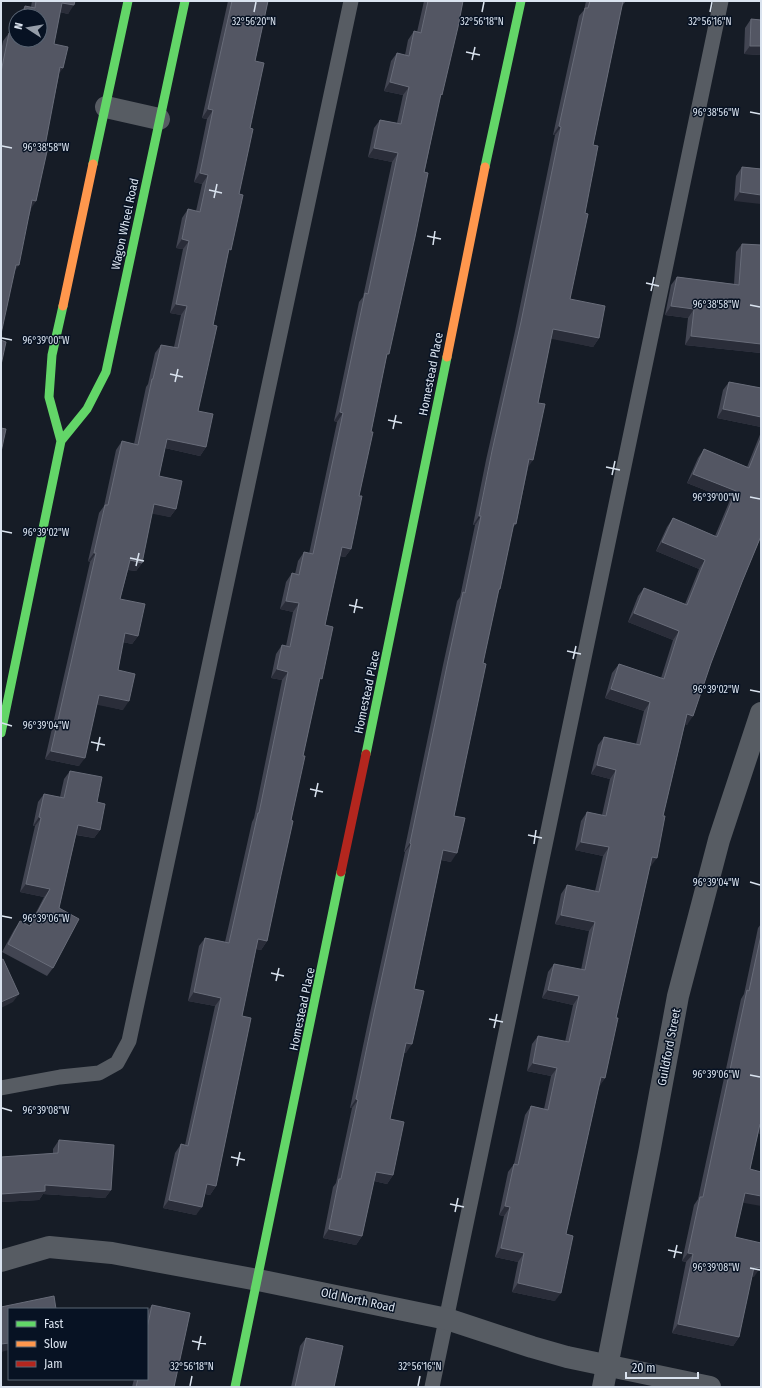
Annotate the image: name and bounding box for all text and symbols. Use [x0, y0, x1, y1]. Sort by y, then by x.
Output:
north arrow [8, 8, 48, 48]
text: 32°56'20"N [232, 16, 276, 28]
text: 32°56'18"N [460, 16, 504, 28]
text: 32°56'16"N [688, 16, 732, 28]
text: N [12, 21, 26, 31]
text: 96°38'56"W [693, 107, 740, 119]
text: 96°38'58"W [23, 142, 70, 154]
street label: Wagon Wheel Road [108, 177, 142, 271]
text: 96°38'58"W [693, 299, 740, 311]
street label: Homestead Place [416, 331, 446, 417]
text: 96°39'00"W [22, 335, 70, 347]
text: 96°39'00"W [692, 492, 740, 504]
text: 96°39'02"W [23, 527, 70, 539]
street label: Homestead Place [351, 649, 383, 735]
text: 96°39'02"W [693, 684, 740, 696]
text: 96°39'04"W [23, 720, 70, 732]
text: 96°39'04"W [693, 877, 740, 889]
text: 96°39'06"W [23, 913, 70, 925]
street label: Homestead Place [286, 966, 318, 1052]
street label: Guildford Street [655, 1007, 683, 1087]
text: 96°39'06"W [693, 1069, 740, 1081]
text: 96°39'08"W [23, 1105, 70, 1117]
text: 96°39'08"W [693, 1262, 740, 1274]
street label: Old North Road [320, 1285, 396, 1315]
legend [8, 1308, 148, 1380]
text: Fast [44, 1317, 63, 1331]
text: Slow [44, 1337, 67, 1351]
scale bar [626, 1354, 698, 1380]
text: Jam [44, 1357, 62, 1371]
text: 32°56'18"N [170, 1361, 214, 1373]
text: 32°56'16"N [398, 1361, 442, 1373]
text: 20 m [632, 1361, 656, 1375]

